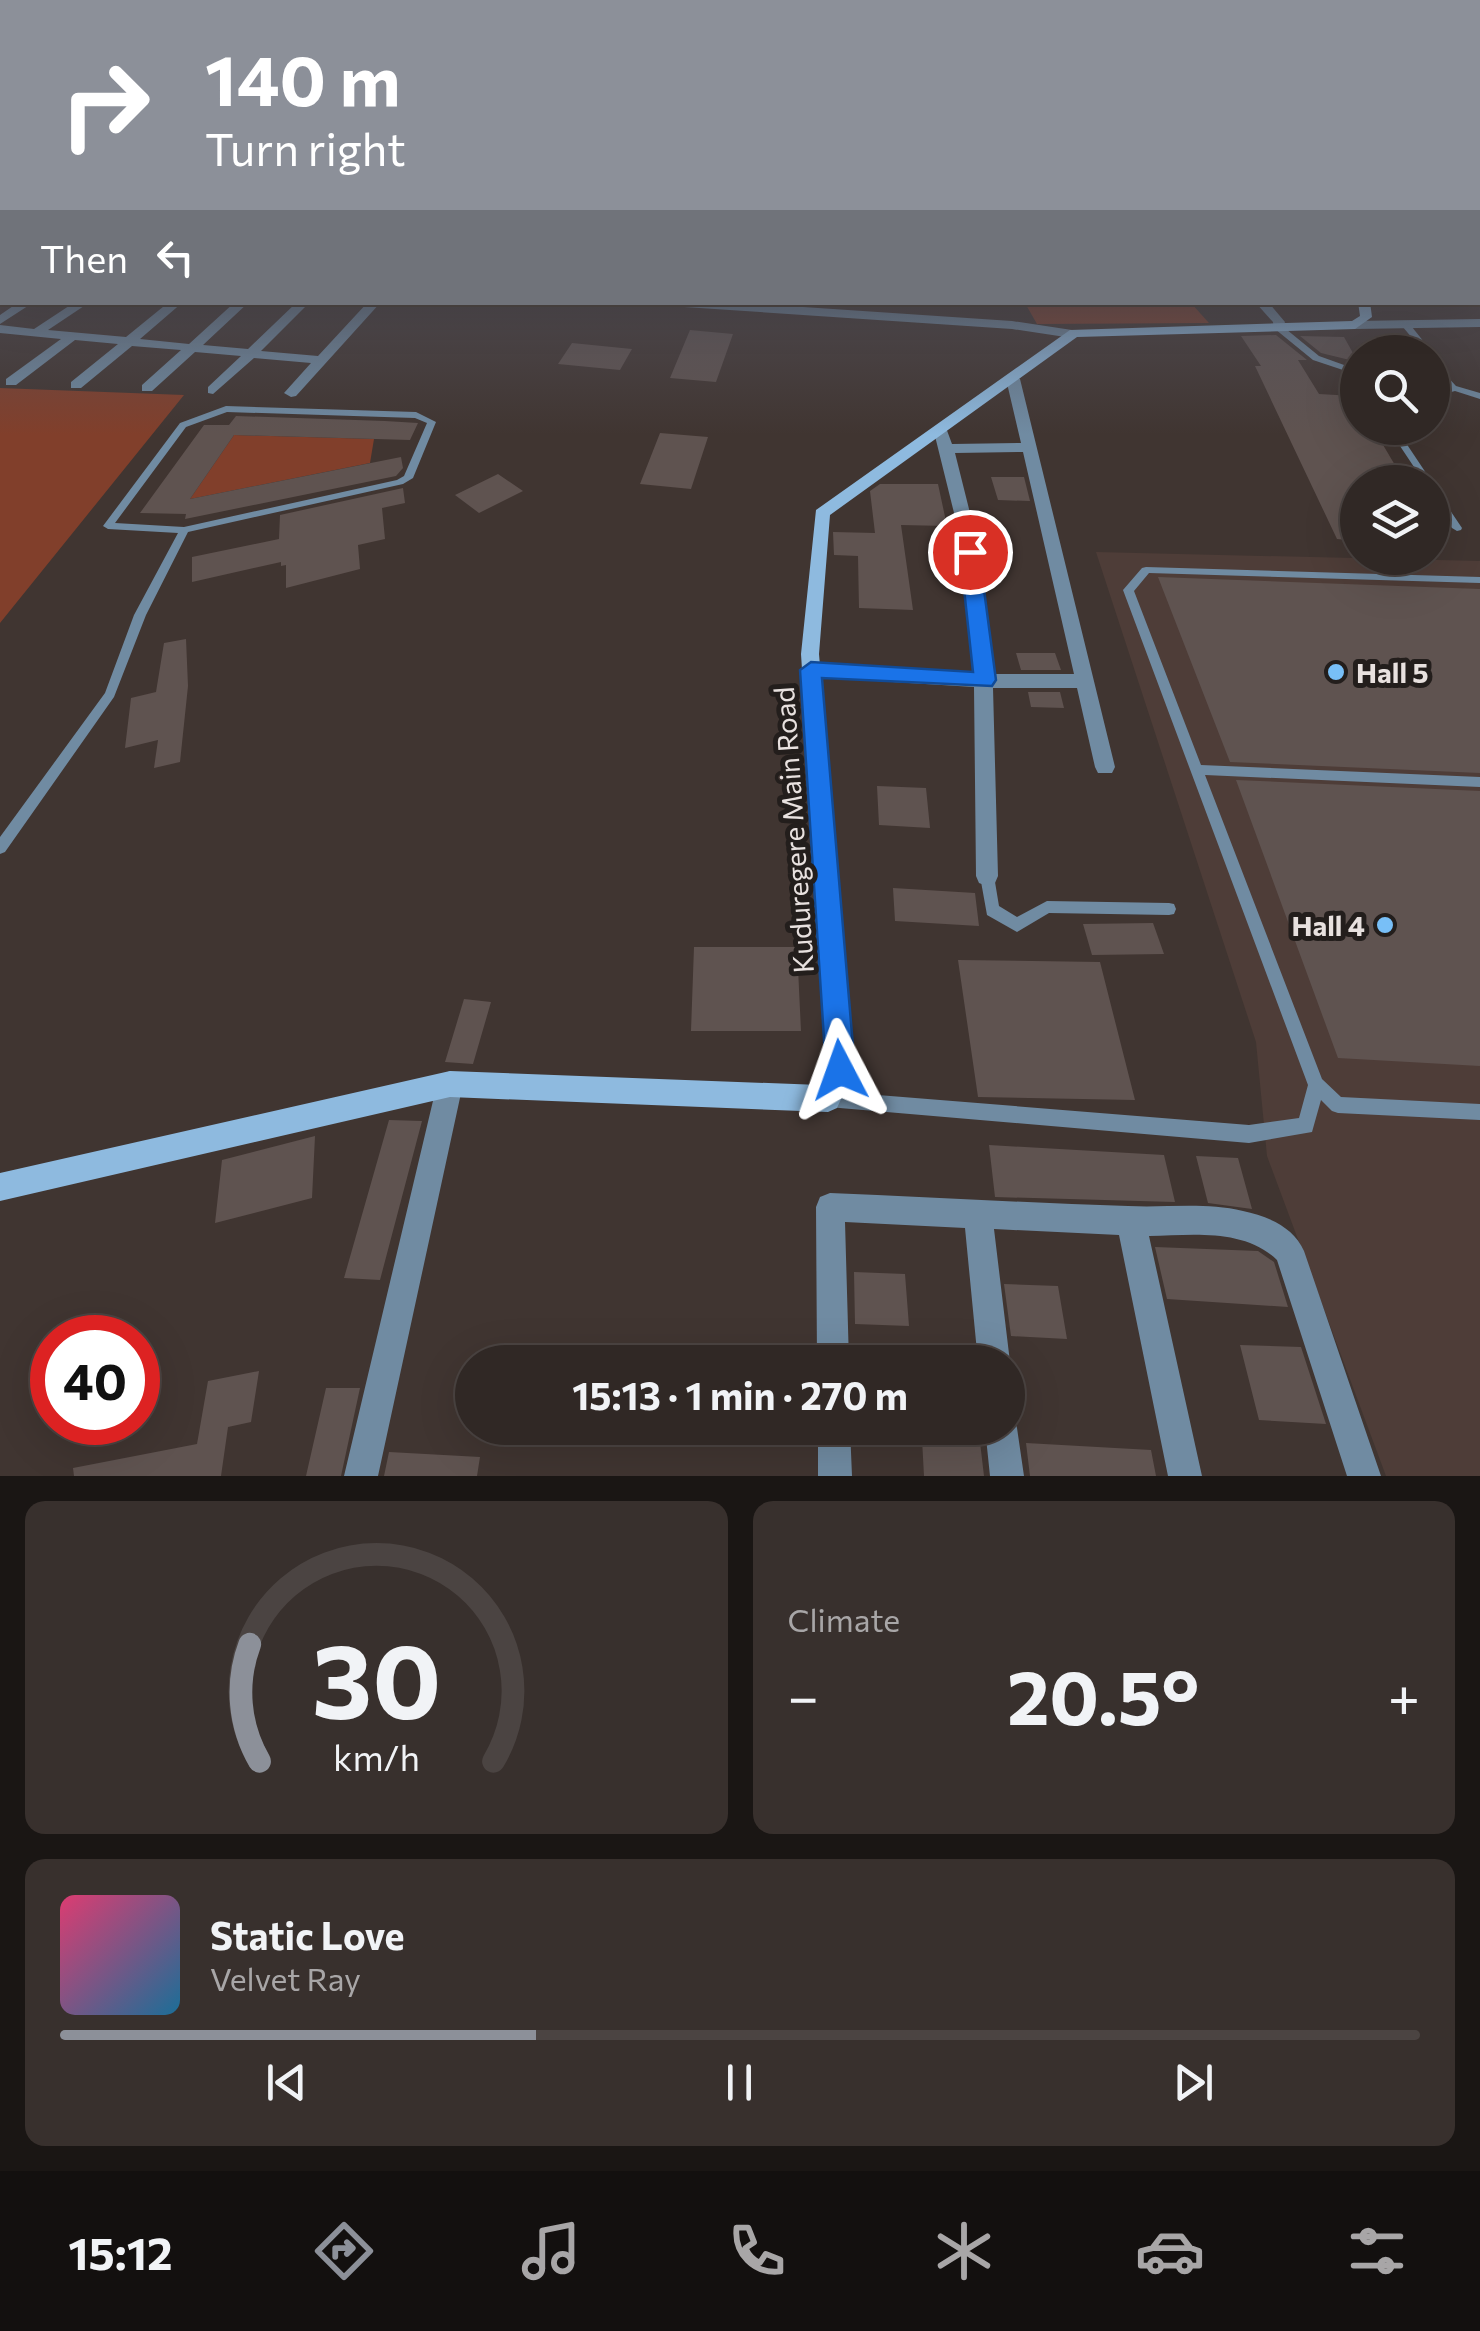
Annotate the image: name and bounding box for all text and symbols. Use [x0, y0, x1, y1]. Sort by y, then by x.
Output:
text: 140 m [205, 35, 401, 120]
icon: right [40, 40, 170, 170]
text: Turn right [205, 120, 406, 175]
icon: left [148, 230, 203, 285]
text: Then [40, 234, 128, 281]
map controls [1340, 335, 1450, 575]
button: search [1340, 335, 1450, 445]
button: layers [1340, 465, 1450, 575]
pin [928, 510, 1013, 595]
icon: arrive [943, 525, 998, 580]
place label: Hall 5 [1356, 655, 1429, 689]
marker: Hall 5 [1325, 661, 1347, 683]
street label: Kuduregere Main Road [766, 686, 820, 974]
place label: Hall 4 [1291, 908, 1365, 942]
marker: Hall 4 [1374, 914, 1396, 936]
position arrow [788, 1018, 892, 1122]
speed limit sign: 40 [30, 1315, 160, 1445]
text: 15:13 · 1 min · 270 m [572, 1371, 908, 1418]
text: Climate [788, 1599, 900, 1639]
text: 30 [311, 1613, 441, 1740]
text: 20.5° [1007, 1649, 1199, 1740]
text: − [788, 1661, 819, 1728]
text: + [1388, 1661, 1420, 1728]
text: km/h [333, 1735, 420, 1778]
text: Static Love [210, 1911, 405, 1958]
text: Velvet Ray [210, 1958, 361, 1998]
icon: previous [259, 2055, 314, 2110]
icon: pause [712, 2055, 767, 2110]
icon: next [1166, 2055, 1221, 2110]
icon: directions [309, 2216, 379, 2286]
icon: music [516, 2216, 586, 2286]
icon: phone [722, 2216, 792, 2286]
icon: climate [929, 2216, 999, 2286]
icon: car [1135, 2216, 1205, 2286]
icon: filters [1342, 2216, 1412, 2286]
text: 15:12 [68, 2224, 173, 2279]

